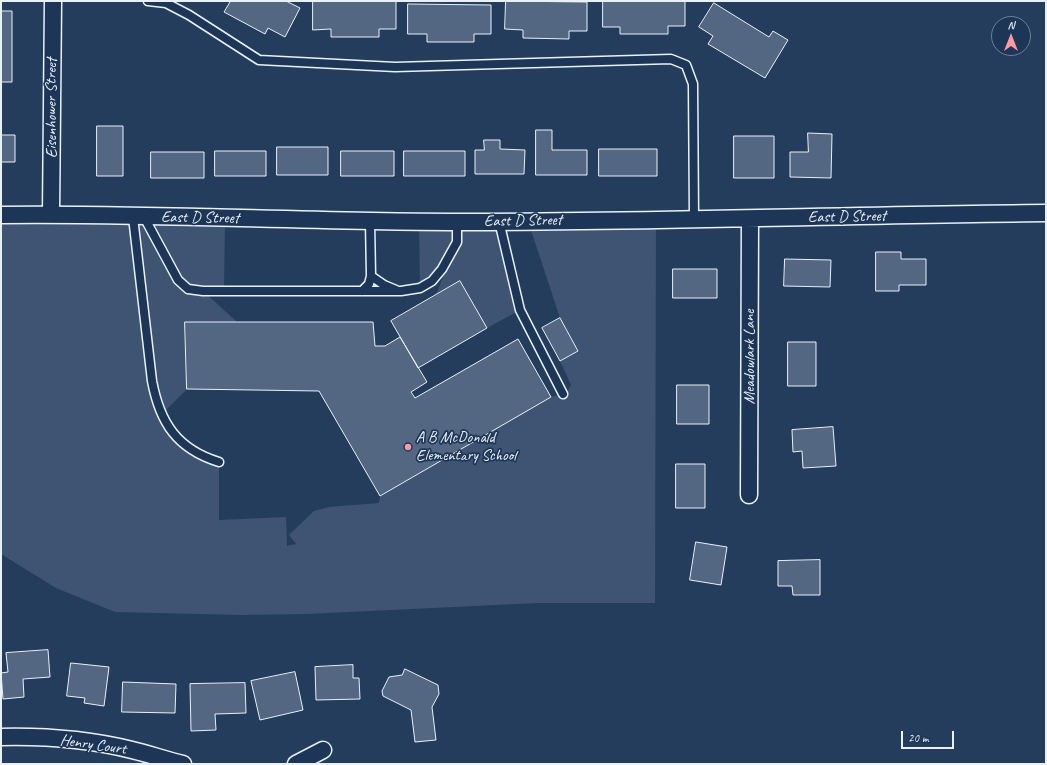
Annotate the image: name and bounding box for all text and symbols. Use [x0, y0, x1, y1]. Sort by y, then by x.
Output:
north arrow [991, 16, 1031, 56]
text: N [1008, 18, 1014, 32]
street label: Eisenhower Street [42, 58, 62, 158]
street label: East D Street [808, 207, 886, 227]
street label: East D Street [161, 208, 239, 228]
street label: East D Street [484, 211, 562, 231]
street label: Meadowlark Lane [740, 310, 760, 404]
place label: A B McDonald Elementary School [416, 428, 516, 466]
marker: A B McDonald Elementary School [403, 442, 413, 452]
scale bar [903, 723, 956, 749]
text: 20 m [908, 730, 928, 746]
street label: Henry Court [59, 731, 127, 759]

